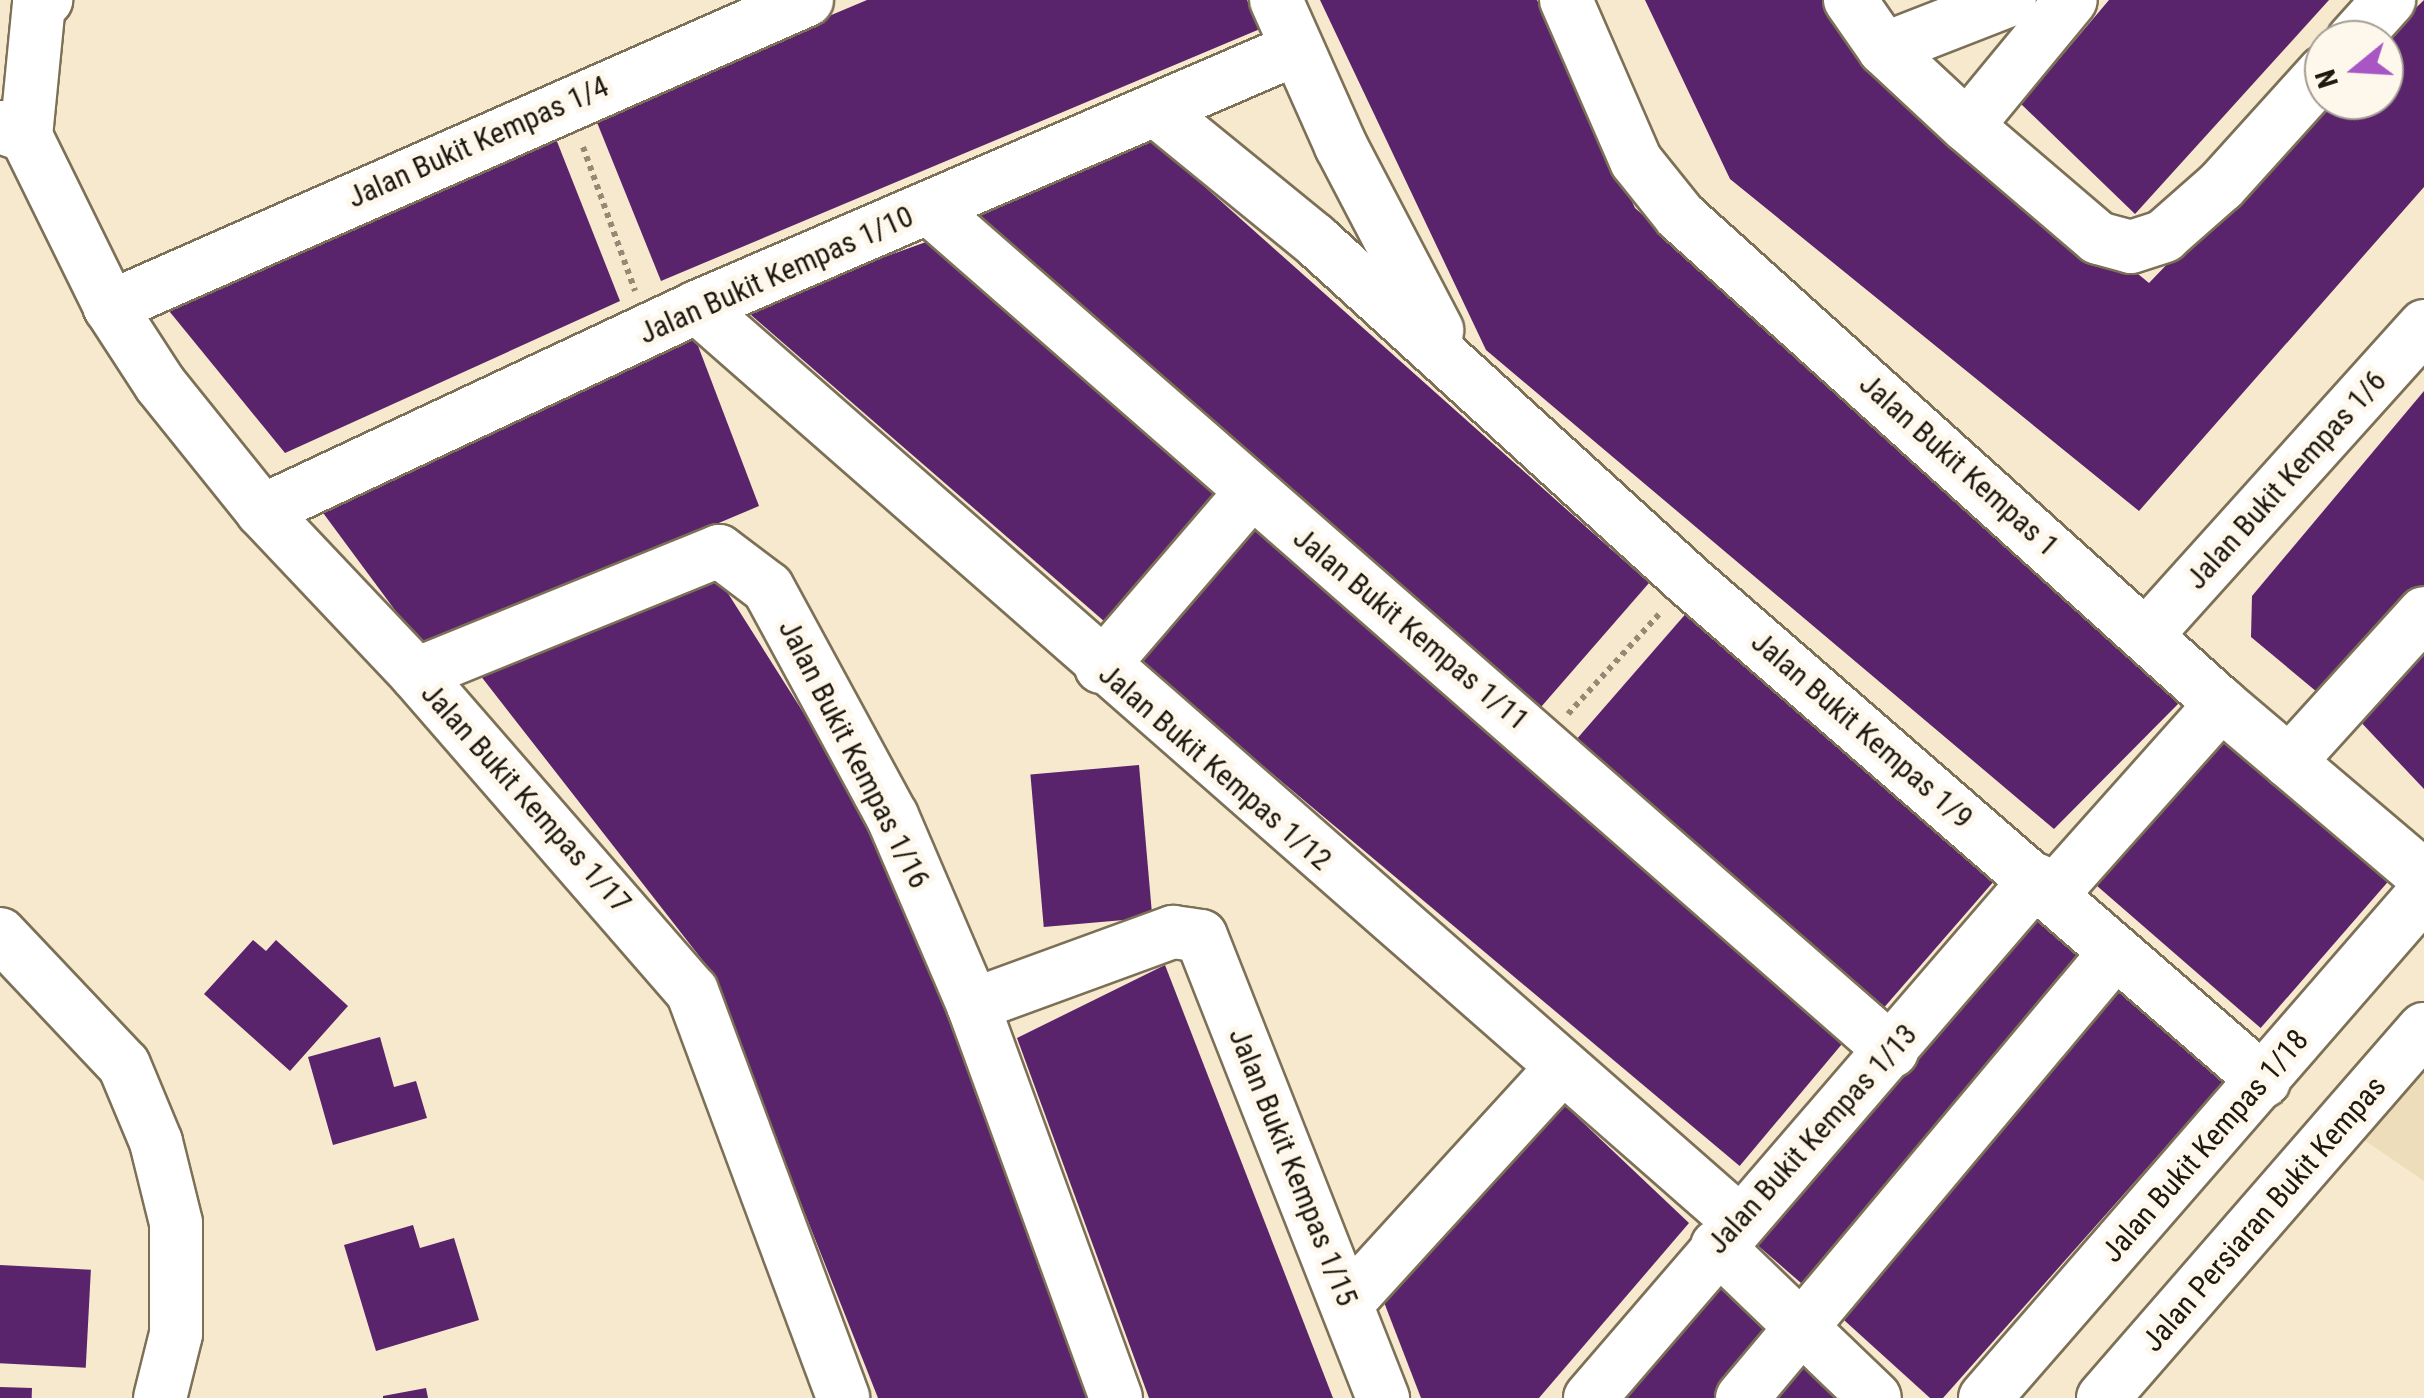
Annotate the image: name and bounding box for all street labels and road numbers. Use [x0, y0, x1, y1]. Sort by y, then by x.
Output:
street label: Jalan Bukit Kempas 1/4 [342, 68, 614, 216]
street label: Jalan Bukit Kempas 1/10 [633, 198, 919, 352]
street label: Jalan Bukit Kempas 1/6 [2178, 363, 2394, 597]
street label: Jalan Bukit Kempas 1 [1852, 366, 2066, 564]
street label: Jalan Bukit Kempas 1/11 [1286, 520, 1536, 738]
street label: Jalan Bukit Kempas 1/16 [771, 614, 937, 894]
street label: Jalan Bukit Kempas 1/9 [1744, 624, 1980, 836]
street label: Jalan Bukit Kempas 1/12 [1091, 656, 1339, 878]
street label: Jalan Bukit Kempas 1/17 [413, 676, 639, 920]
street label: Jalan Bukit Kempas 1/13 [1699, 1017, 1925, 1261]
street label: Jalan Bukit Kempas 1/18 [2094, 1022, 2316, 1270]
street label: Jalan Bukit Kempas 1/15 [1221, 1023, 1365, 1311]
street label: Jalan Persiaran Bukit Kempas [2135, 1069, 2393, 1359]

